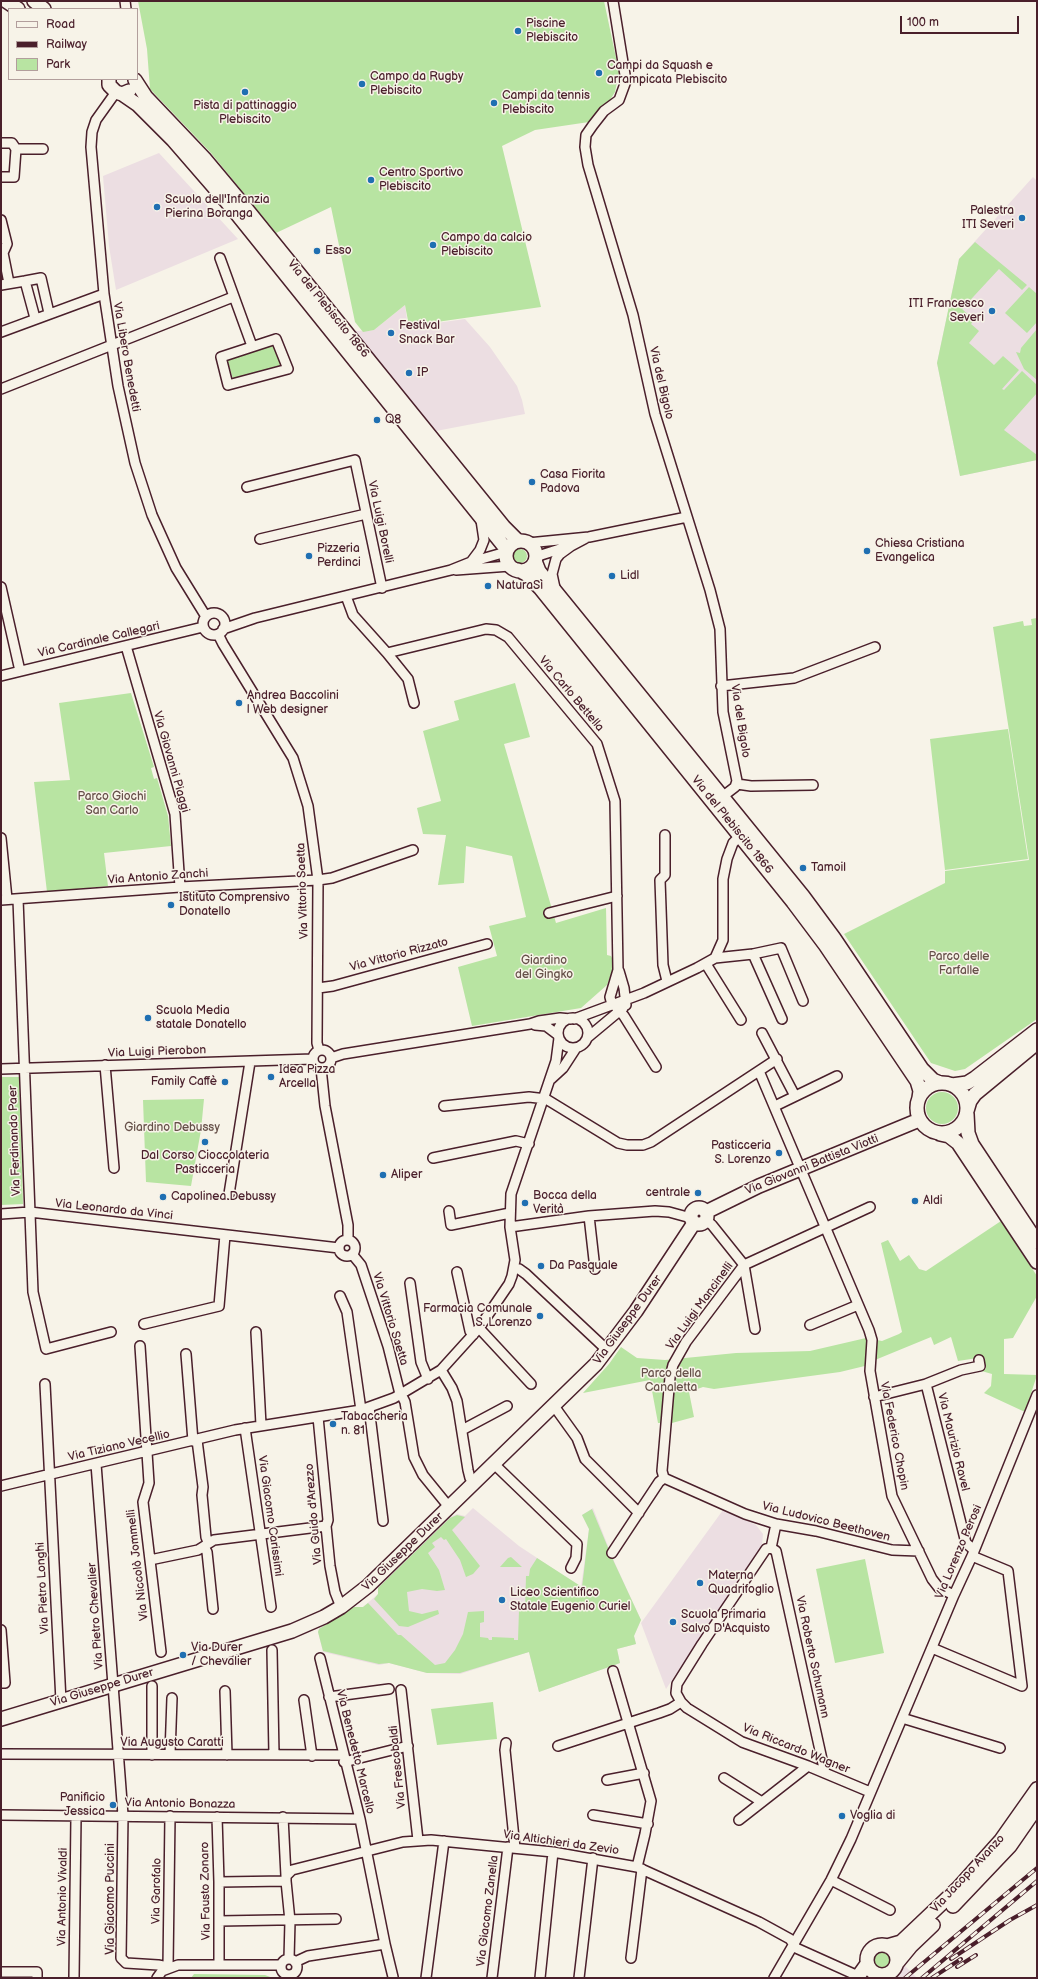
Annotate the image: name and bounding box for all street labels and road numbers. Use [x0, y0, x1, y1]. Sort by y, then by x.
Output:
street label: Via del Plebiscito 1866 [284, 257, 372, 361]
street label: Via Libero Benedetti [109, 301, 143, 413]
street label: Via del Bigolo [646, 345, 676, 421]
street label: Via Luigi Borelli [364, 479, 396, 565]
street label: Via Cardinale Callegari [37, 619, 161, 661]
street label: Via Carlo Bettella [535, 653, 607, 735]
street label: Via del Bigolo [727, 683, 753, 759]
street label: Via Giovanni Piaggi [150, 710, 192, 814]
street label: Via del Plebiscito 1866 [688, 773, 776, 877]
street label: Via Vittorio Saetta [294, 843, 312, 939]
street label: Via Antonio Zanchi [107, 866, 209, 888]
street label: Via Vittorio Rizzato [348, 935, 450, 975]
street label: Via Luigi Pierobon [108, 1043, 206, 1061]
street label: Via Ferdinando Paer [6, 1086, 24, 1196]
street label: Via Giovanni Battista Viotti [743, 1132, 881, 1198]
street label: Via Leonardo da Vinci [54, 1197, 174, 1223]
street label: Via Luigi Mancinelli [663, 1259, 737, 1353]
street label: Via Vittorio Saetta [369, 1271, 411, 1367]
street label: Via Giuseppe Durer [591, 1272, 665, 1368]
street label: Via Federico Chopin [876, 1381, 912, 1491]
street label: Via Maurizio Ravel [934, 1391, 972, 1493]
street label: Via Tiziano Vecellio [67, 1427, 171, 1465]
street label: Via Giacomo Carissimi [254, 1455, 286, 1577]
street label: Via Guido d'Arezzo [302, 1463, 326, 1565]
street label: Via Ludovico Beethoven [760, 1499, 892, 1545]
street label: Via Lorenzo Perosi [933, 1503, 985, 1601]
street label: Via Niccolò Jommelli [124, 1508, 152, 1622]
street label: Via Giuseppe Durer [359, 1510, 447, 1594]
street label: Via Pietro Longhi [33, 1542, 53, 1634]
street label: Via Pietro Chevalier [85, 1562, 107, 1670]
street label: Via Roberto Schumann [792, 1595, 832, 1719]
street label: Via Giuseppe Durer [49, 1665, 155, 1711]
street label: Via Benedetto Marcello [333, 1688, 377, 1816]
street label: Via Riccardo Wagner [740, 1721, 852, 1777]
street label: Via Frescobaldi [386, 1725, 410, 1809]
street label: Via Augusto Caratti [120, 1736, 224, 1750]
street label: Via Antonio Bonazza [124, 1796, 236, 1812]
street label: Via Altichieri da Zevio [502, 1828, 620, 1858]
street label: Via Jacopo Avanzo [928, 1832, 1008, 1916]
street label: Via Fausto Zonaro [198, 1842, 214, 1940]
street label: Via Giacomo Puccini [104, 1843, 118, 1955]
street label: Via Antonio Vivaldi [55, 1848, 71, 1946]
street label: Via Giacomo Zanella [474, 1854, 502, 1968]
street label: Via Garofalo [149, 1858, 165, 1924]

